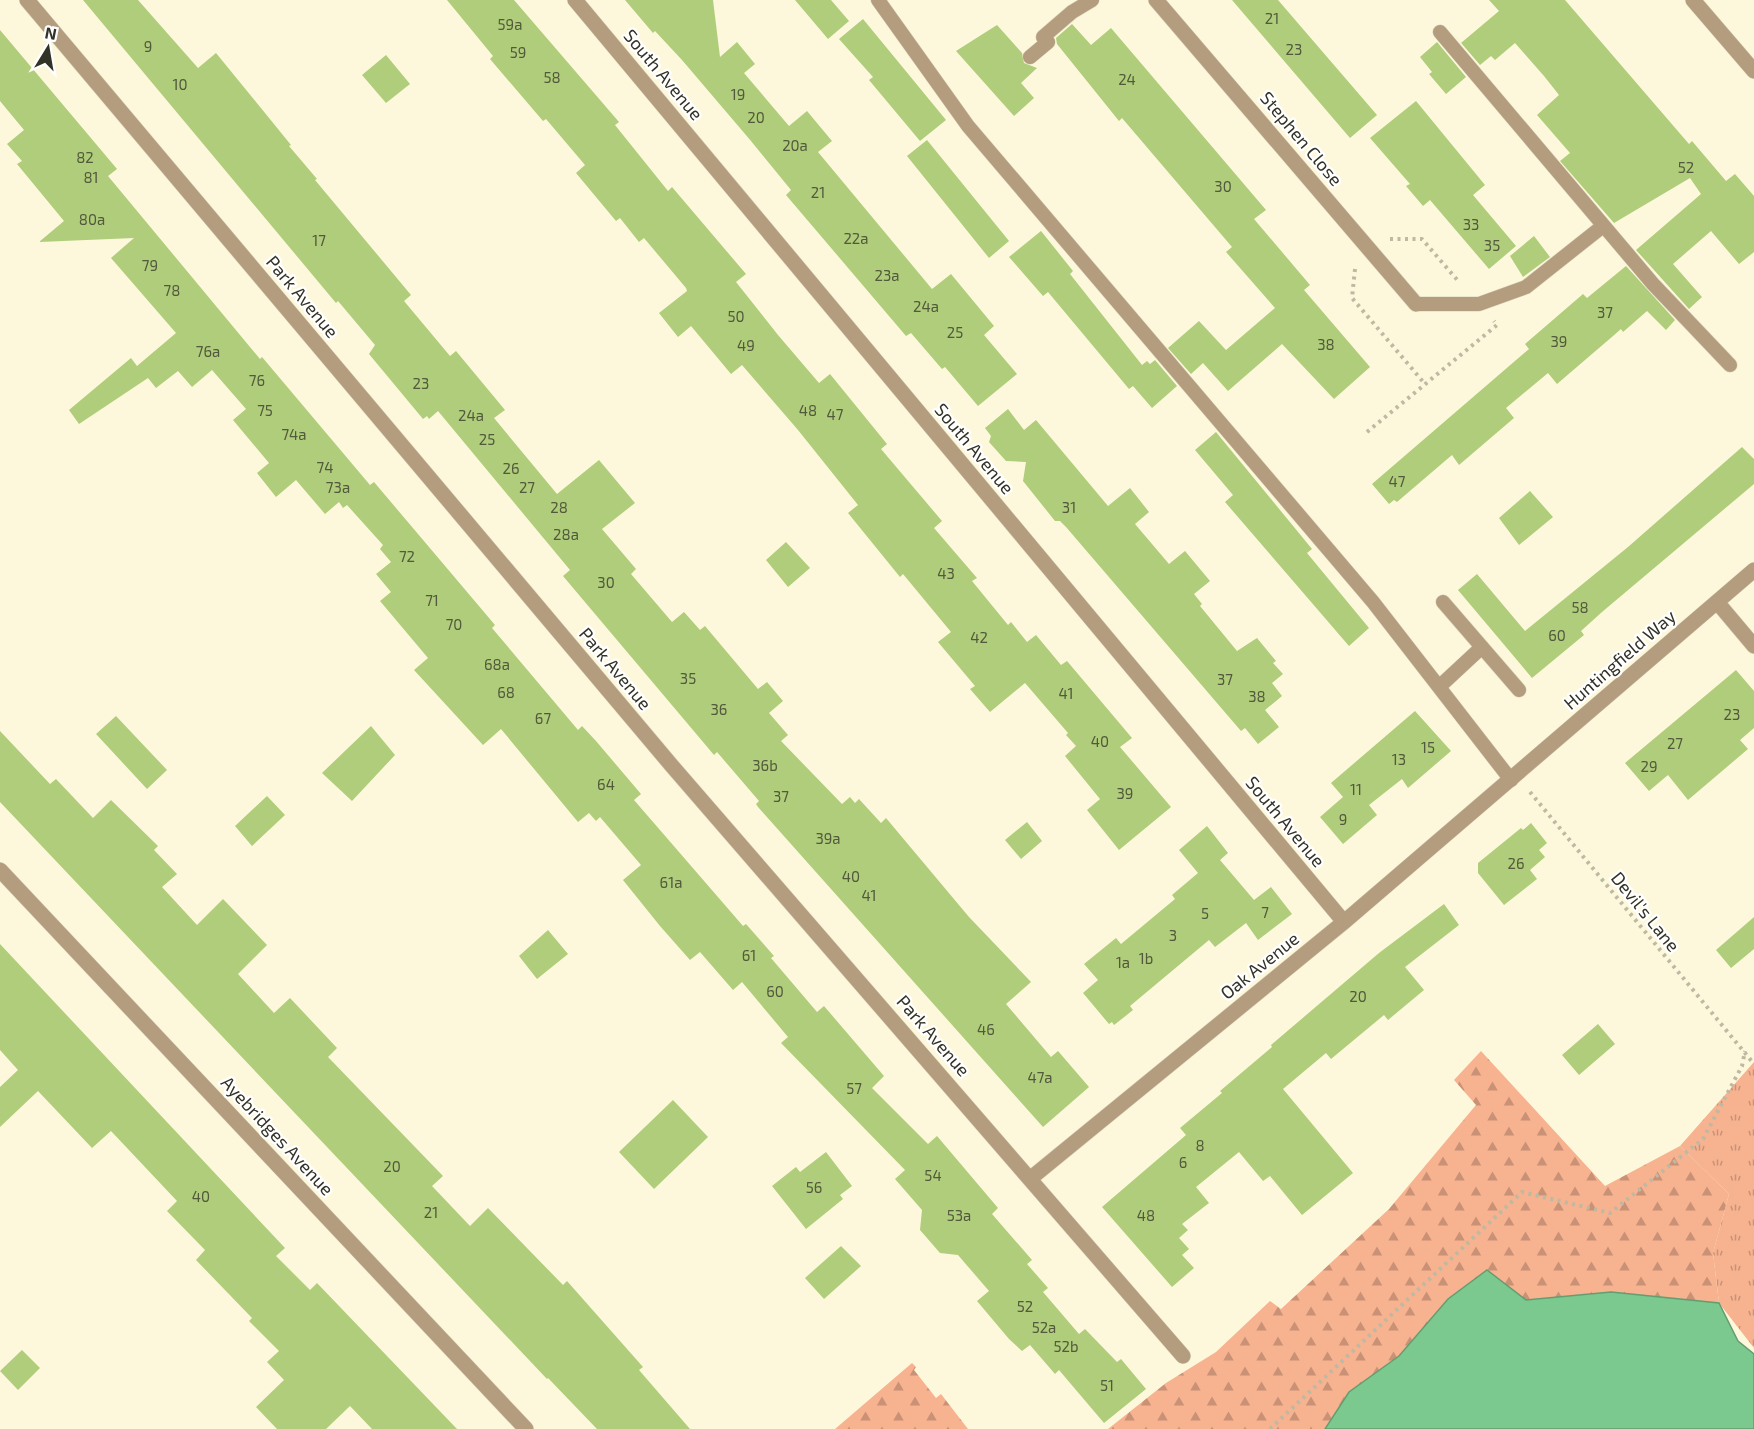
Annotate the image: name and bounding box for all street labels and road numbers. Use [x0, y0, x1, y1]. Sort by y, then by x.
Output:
street label: South Avenue [619, 24, 708, 124]
street label: Stephen Close [1256, 87, 1348, 190]
street label: Park Avenue [262, 251, 344, 342]
street label: South Avenue [930, 398, 1019, 498]
street label: Huntingfield Way [1559, 604, 1680, 714]
street label: Park Avenue [575, 623, 657, 714]
street label: South Avenue [1241, 771, 1330, 871]
street label: Devil's Lane [1607, 867, 1685, 956]
street label: Oak Avenue [1216, 927, 1303, 1004]
street label: Park Avenue [892, 990, 975, 1080]
street label: Ayebridges Avenue [217, 1071, 339, 1199]

